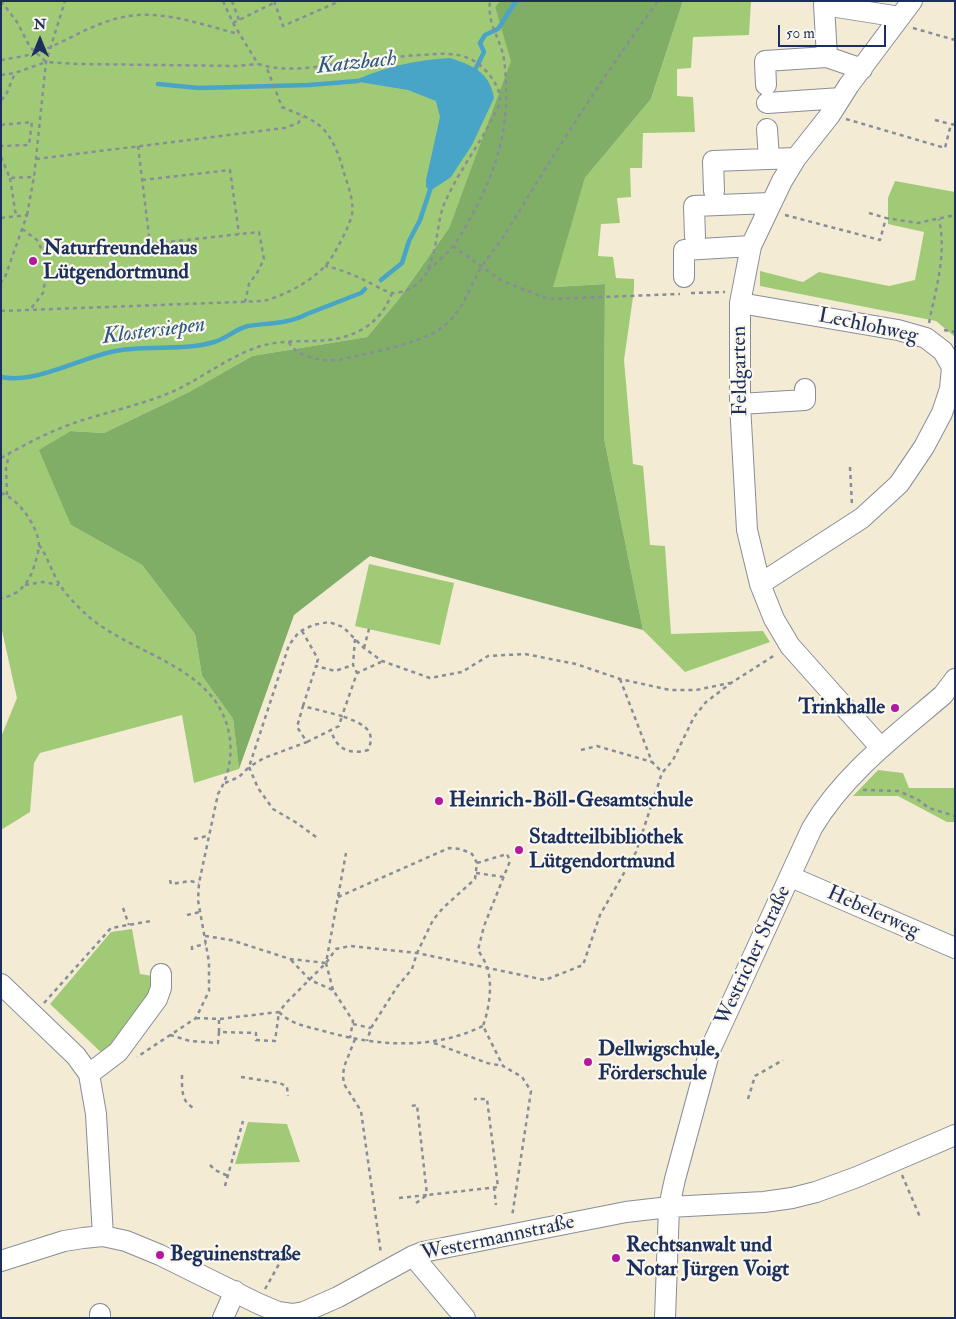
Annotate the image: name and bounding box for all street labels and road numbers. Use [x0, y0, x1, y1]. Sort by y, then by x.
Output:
street label: Lechlohweg [816, 304, 920, 350]
street label: Feldgarten [728, 326, 754, 416]
street label: Hebelerweg [823, 881, 923, 945]
street label: Westricher Straße [711, 882, 797, 1030]
street label: Westermannstraße [419, 1210, 577, 1268]

